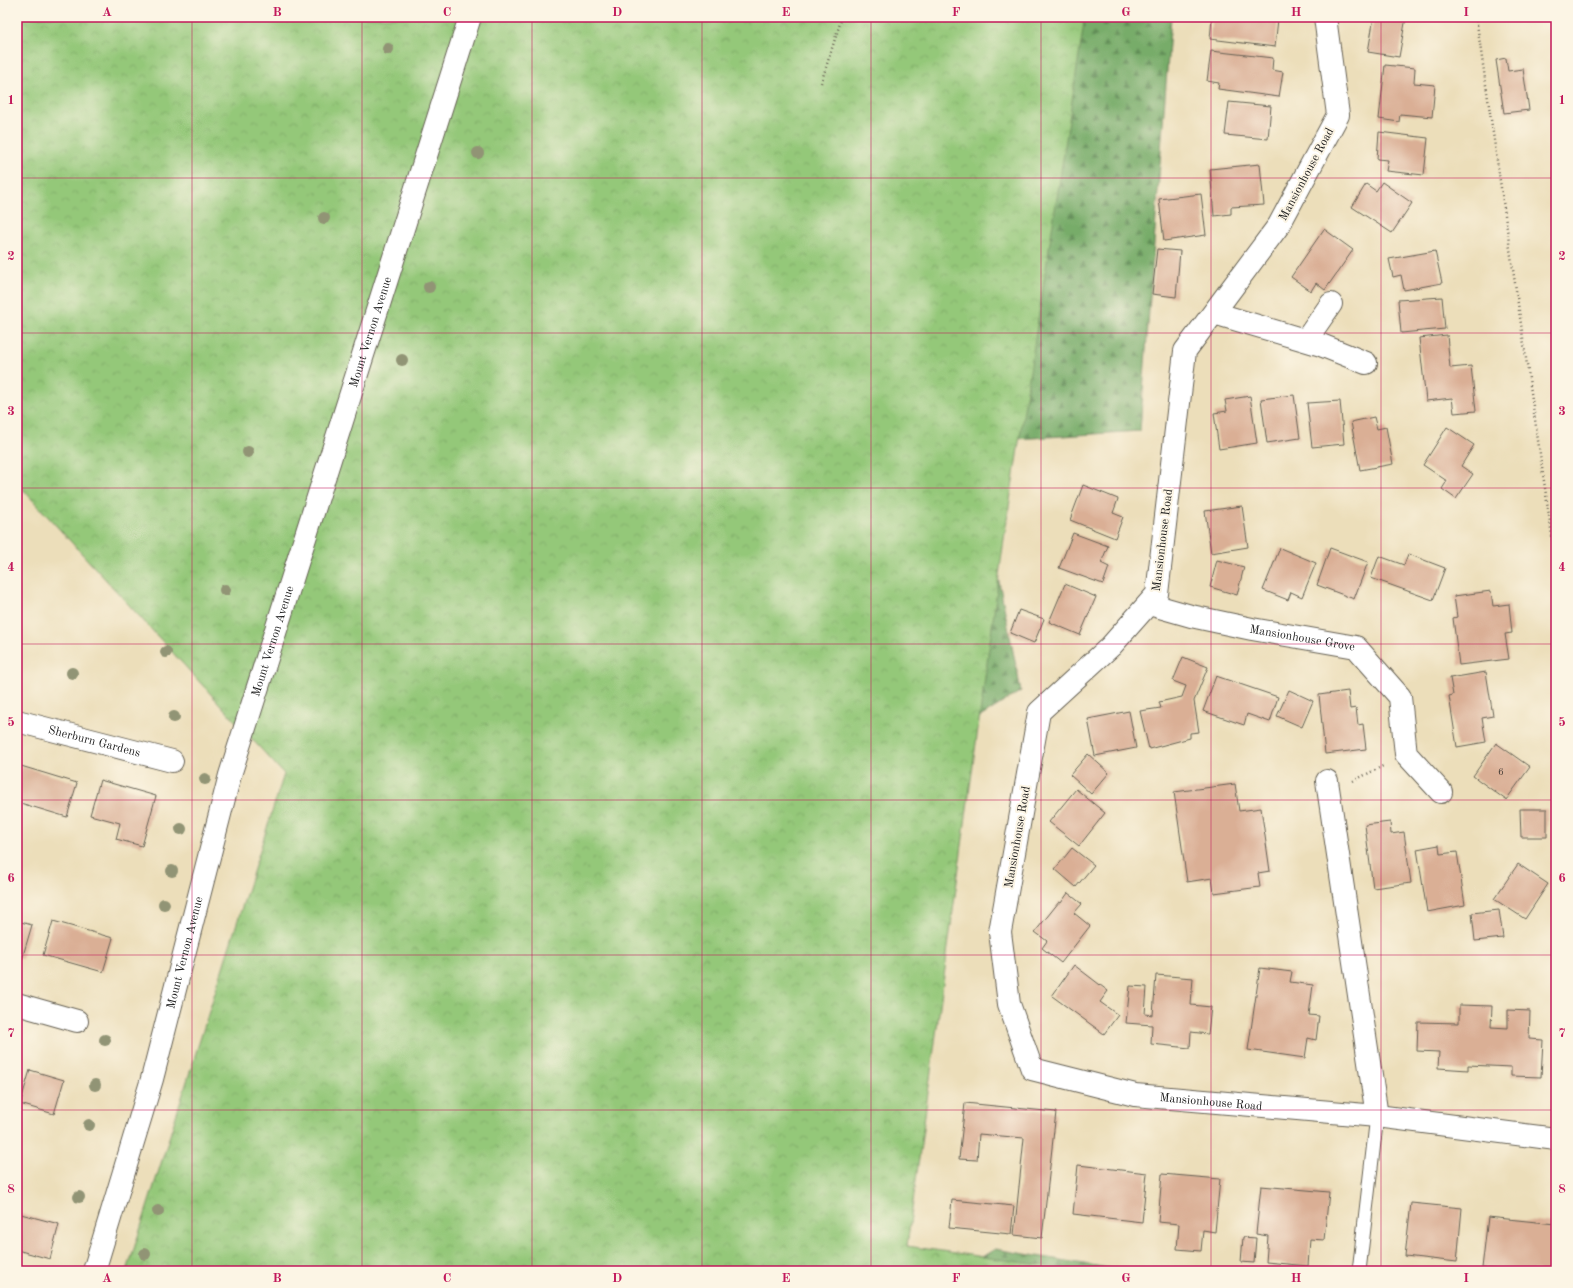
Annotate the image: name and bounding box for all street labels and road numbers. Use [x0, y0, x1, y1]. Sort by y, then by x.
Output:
street label: Mansionhouse Road [1277, 126, 1336, 223]
street label: Mount Vernon Avenue [348, 275, 394, 389]
street label: Mansionhouse Road [1151, 488, 1175, 592]
street label: Mount Vernon Avenue [250, 584, 297, 698]
street label: Mansionhouse Grove [1248, 624, 1356, 654]
street label: Sherburn Gardens [47, 724, 142, 760]
street label: Mansionhouse Road [1003, 785, 1033, 889]
street label: Mount Vernon Avenue [165, 895, 206, 1010]
street label: Mansionhouse Road [1159, 1092, 1263, 1113]

